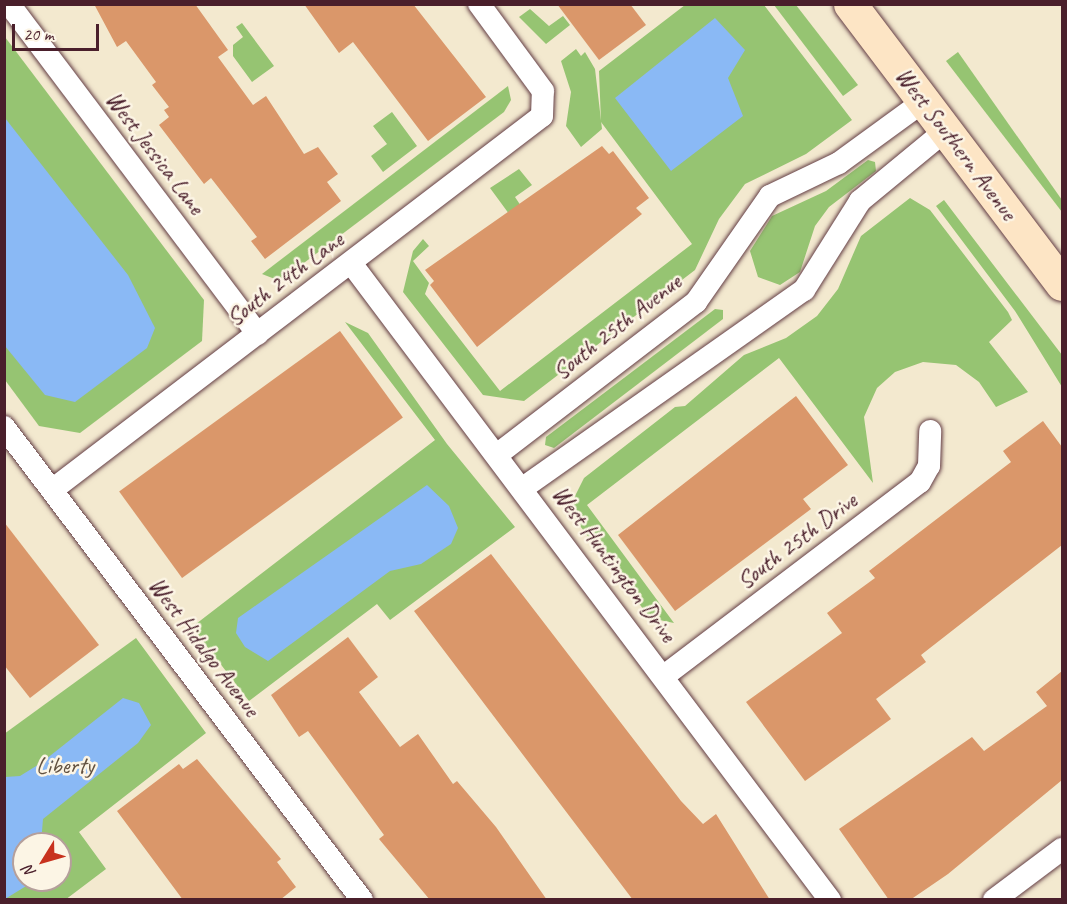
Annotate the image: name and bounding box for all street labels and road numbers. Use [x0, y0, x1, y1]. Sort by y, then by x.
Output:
street label: West Southern Avenue [889, 62, 1023, 226]
street label: West Jessica Lane [99, 86, 211, 220]
street label: South 24th Lane [221, 226, 349, 332]
street label: South 25th Avenue [547, 268, 687, 386]
street label: West Huntington Drive [546, 480, 682, 648]
street label: South 25th Drive [731, 487, 863, 595]
street label: West Hidalgo Avenue [142, 572, 266, 722]

